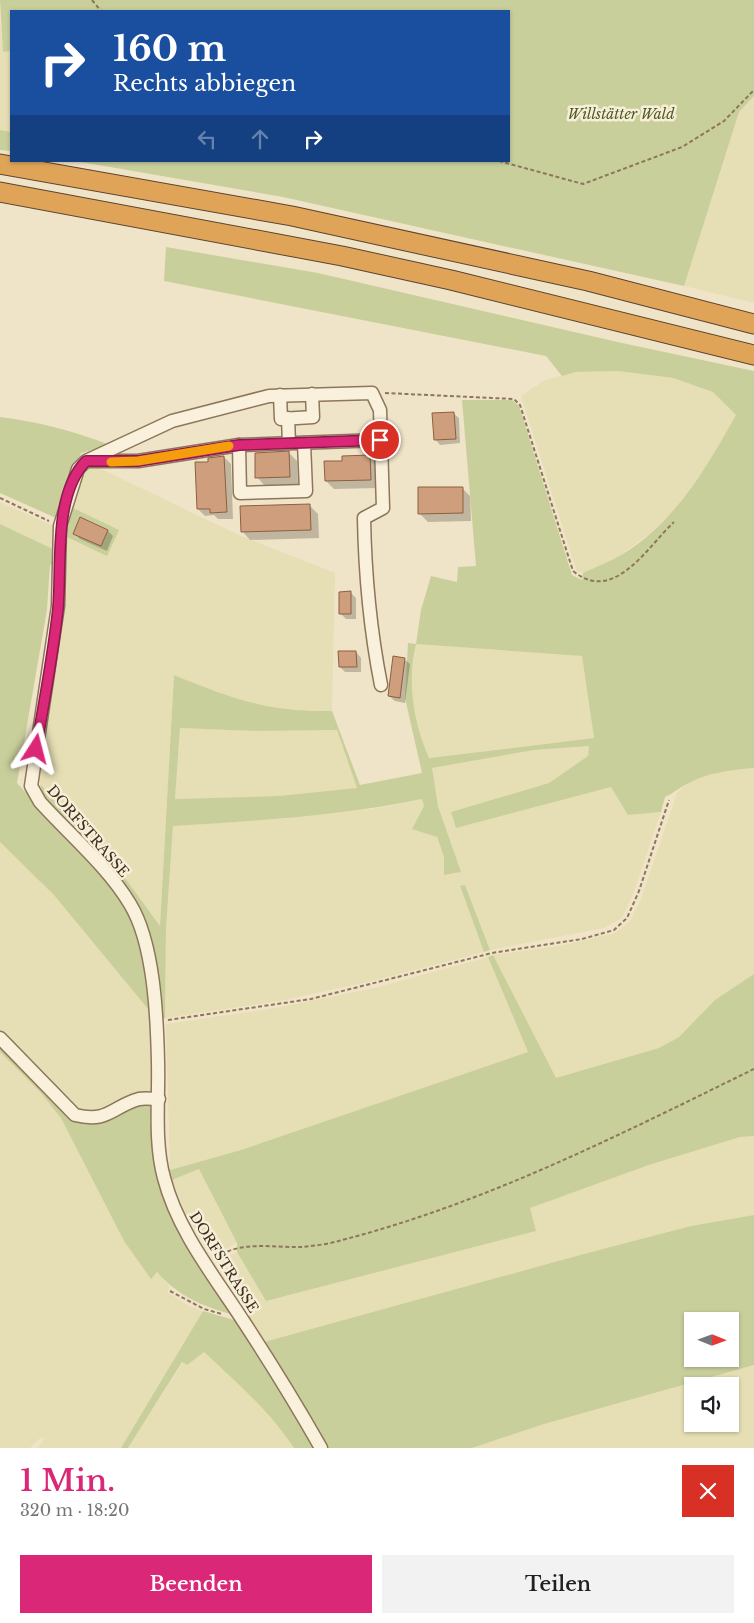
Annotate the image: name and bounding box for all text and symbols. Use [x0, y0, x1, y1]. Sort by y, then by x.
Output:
text: 160 m [113, 27, 226, 70]
icon: right [30, 30, 95, 95]
text: Rechts abbiegen [113, 70, 296, 97]
park label: Willstätter Wald [567, 105, 675, 123]
icon: left [193, 125, 221, 153]
icon: ahead [246, 125, 274, 153]
icon: right [299, 125, 327, 153]
pin [359, 419, 401, 461]
icon: arrive [366, 426, 394, 454]
position arrow [9, 722, 61, 774]
street label: DORFSTRASSE [43, 781, 133, 881]
street label: DORFSTRASSE [186, 1208, 262, 1316]
north arrow [684, 1312, 739, 1368]
map controls [684, 1312, 739, 1432]
button: sound [684, 1377, 739, 1432]
text: 1 Min. [20, 1462, 115, 1499]
button: close [682, 1465, 734, 1517]
text: 320 m · 18:20 [20, 1500, 129, 1520]
button: Beenden [20, 1555, 372, 1613]
button: Teilen [382, 1555, 734, 1613]

